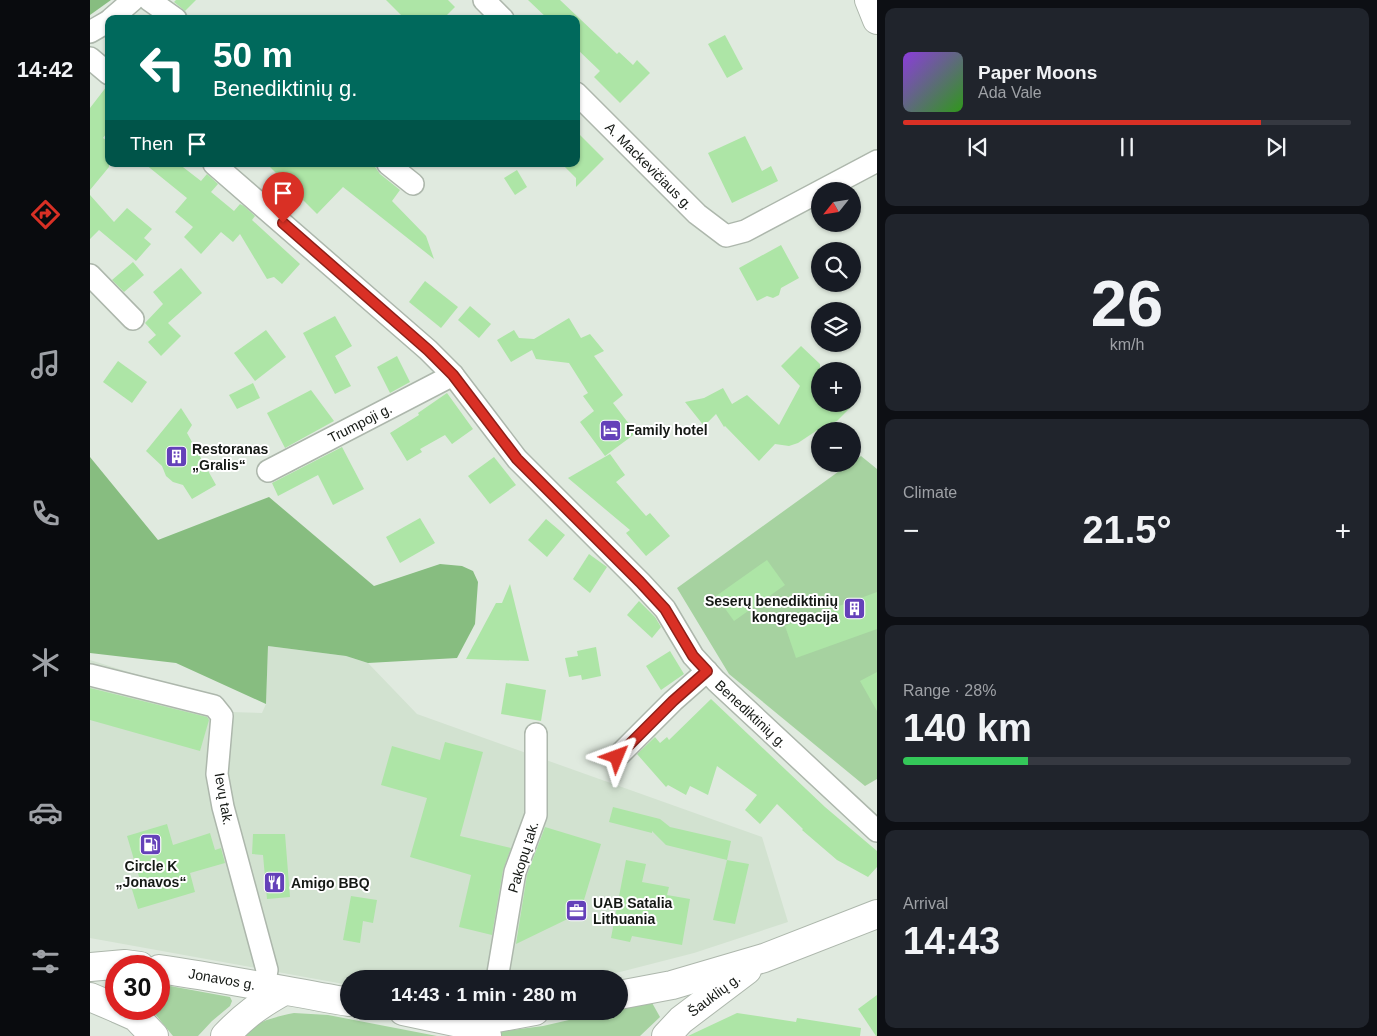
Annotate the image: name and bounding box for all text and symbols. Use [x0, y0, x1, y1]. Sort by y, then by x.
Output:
icon: left [130, 35, 195, 100]
text: 50 m [213, 35, 293, 74]
text: 14:42 [17, 57, 73, 82]
text: Paper Moons [978, 62, 1097, 83]
text: Benediktinių g. [213, 76, 357, 101]
text: Ada Vale [978, 84, 1042, 101]
street label: A. Mackevičiaus g. [602, 119, 696, 213]
icon: arrive [183, 130, 211, 158]
text: Then [130, 133, 173, 154]
icon: previous [964, 133, 992, 161]
icon: pause [1113, 133, 1141, 161]
icon: next [1262, 133, 1290, 161]
pin [262, 172, 304, 223]
icon: arrive [269, 179, 297, 207]
north arrow [811, 182, 861, 232]
map controls [811, 182, 861, 472]
icon: directions [28, 197, 63, 232]
button: search [811, 242, 861, 292]
text: 26 [1091, 267, 1163, 340]
button: layers [811, 302, 861, 352]
text: km/h [1110, 336, 1144, 353]
icon: music [28, 347, 63, 382]
button: + [811, 362, 861, 412]
street label: Trumpoji g. [325, 400, 395, 446]
hotel icon: Family hotel [598, 418, 622, 442]
place label: Family hotel [626, 422, 708, 438]
button: − [811, 422, 861, 472]
place label: Restoranas „Gralis“ [192, 441, 268, 473]
building icon: Restoranas „Gralis“ [164, 445, 188, 469]
text: Climate [903, 484, 957, 501]
icon: phone [28, 496, 63, 531]
text: 21.5° [1082, 509, 1172, 551]
text: − [903, 515, 919, 546]
text: + [1335, 515, 1351, 546]
place label: Seserų benediktinių kongregacija [705, 593, 838, 625]
building icon: Seserų benediktinių kongregacija [842, 597, 866, 621]
icon: climate [28, 645, 63, 680]
street label: Benediktinių g. [712, 677, 790, 751]
text: Range · 28% [903, 682, 996, 699]
text: 140 km [903, 707, 1032, 749]
position arrow [590, 730, 642, 782]
street label: Ievų tak. [212, 772, 236, 826]
icon: car [28, 795, 63, 830]
street label: Pakopų tak. [505, 819, 541, 895]
fuel station icon: Circle K „Jonavos“ [139, 832, 163, 856]
place label: Circle K „Jonavos“ [116, 858, 186, 890]
restaurant icon: Amigo BBQ [263, 871, 287, 895]
place label: Amigo BBQ [291, 875, 370, 891]
place label: UAB Satalia Lithuania [593, 895, 673, 927]
text: Arrival [903, 895, 948, 912]
office icon: UAB Satalia Lithuania [565, 899, 589, 923]
text: 14:43 [903, 920, 1000, 962]
icon: filters [28, 944, 63, 979]
speed limit sign: 30 [105, 955, 170, 1020]
street label: Jonavos g. [187, 965, 257, 993]
street label: Šauklių g. [685, 970, 743, 1020]
text: 14:43 · 1 min · 280 m [391, 984, 577, 1005]

